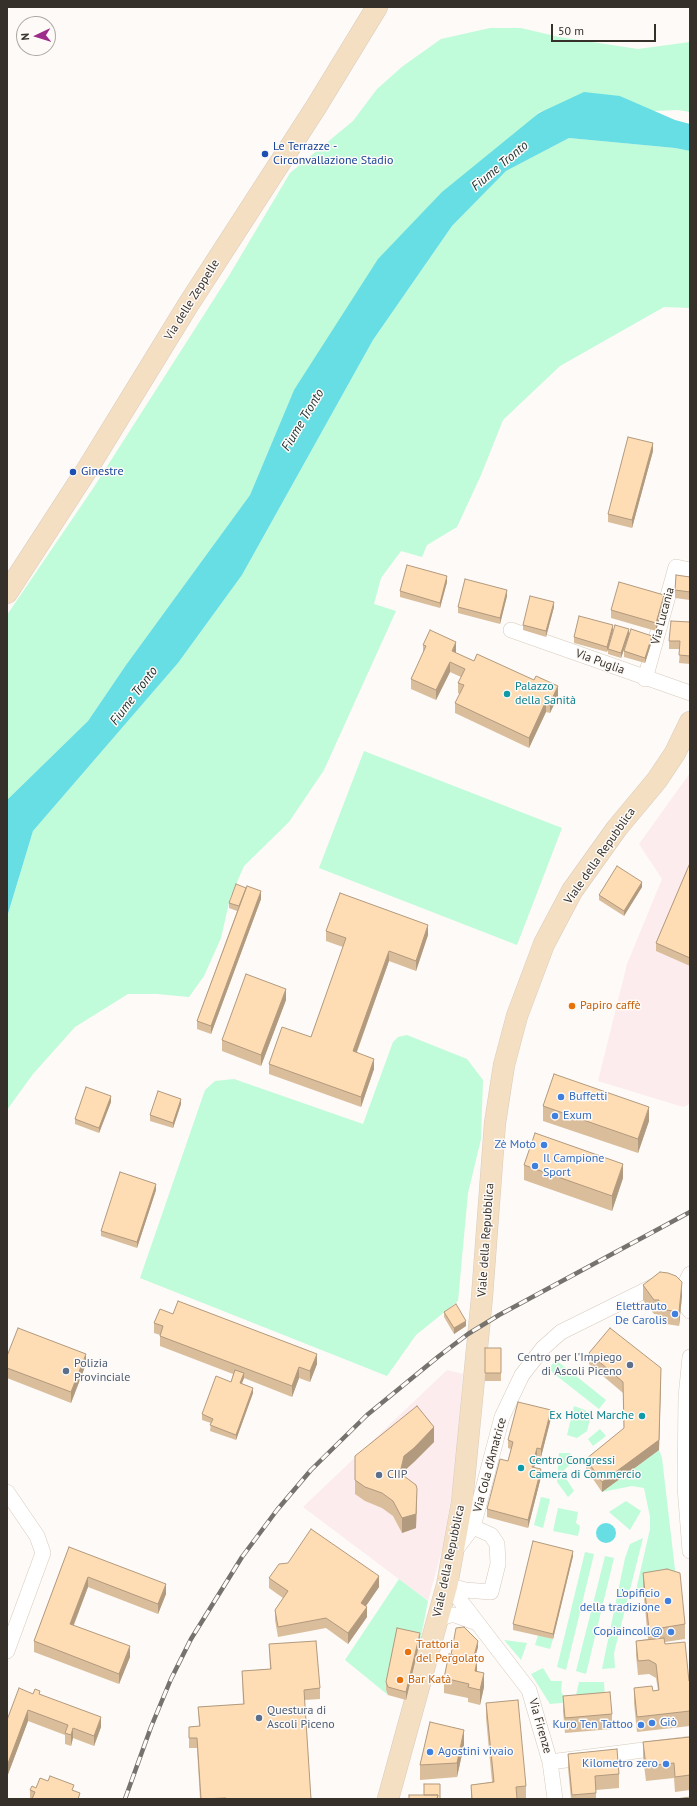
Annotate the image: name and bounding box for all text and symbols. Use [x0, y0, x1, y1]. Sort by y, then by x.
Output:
north arrow [16, 16, 56, 56]
scale bar [553, 16, 658, 42]
text: 50 m [558, 23, 584, 38]
text: N [18, 33, 32, 41]
water label: Fiume Tronto [468, 138, 532, 194]
place label: Le Terrazze - Circonvallazione Stadio [273, 140, 393, 168]
marker: Le Terrazze - Circonvallazione Stadio [260, 149, 270, 159]
street label: Via delle Zeppelle [161, 257, 223, 343]
water label: Fiume Tronto [278, 386, 328, 454]
place label: Ginestre [81, 465, 124, 479]
marker: Ginestre [68, 467, 78, 477]
street label: Via Lucania [648, 586, 678, 646]
street label: Via Puglia [574, 647, 626, 677]
water label: Fiume Tronto [107, 664, 161, 728]
place label: Palazzo della Sanità [515, 680, 576, 708]
marker: Palazzo della Sanità [502, 689, 512, 699]
street label: Viale della Repubblica [561, 805, 639, 907]
place label: Papiro caffè [580, 999, 641, 1013]
marker: Papiro caffè [567, 1001, 577, 1011]
place label: Buffetti [569, 1090, 607, 1104]
marker: Buffetti [556, 1092, 566, 1102]
place label: Exum [563, 1109, 592, 1123]
marker: Exum [550, 1111, 560, 1121]
place label: Zè Moto [494, 1138, 536, 1152]
marker: Zè Moto [539, 1140, 549, 1150]
place label: Il Campione Sport [543, 1152, 604, 1180]
marker: Il Campione Sport [530, 1161, 540, 1171]
street label: Viale della Repubblica [475, 1183, 497, 1297]
place label: Elettrauto De Carolis [615, 1300, 667, 1328]
marker: Elettrauto De Carolis [670, 1309, 680, 1319]
place label: Centro per l'Impiego di Ascoli Piceno [517, 1351, 622, 1379]
place label: Polizia Provinciale [74, 1357, 130, 1385]
marker: Centro per l'Impiego di Ascoli Piceno [625, 1360, 635, 1370]
marker: Polizia Provinciale [61, 1366, 71, 1376]
place label: Ex Hotel Marche [549, 1409, 634, 1423]
marker: Ex Hotel Marche [637, 1411, 647, 1421]
street label: Via Cola d'Amatrice [470, 1416, 510, 1514]
place label: Centro Congressi Camera di Commercio [529, 1454, 641, 1482]
marker: Centro Congressi Camera di Commercio [516, 1463, 526, 1473]
place label: CIIP [387, 1468, 408, 1482]
marker: CIIP [374, 1470, 384, 1480]
street label: Viale della Repubblica [430, 1504, 468, 1618]
place label: L'opificio della tradizione [580, 1587, 660, 1615]
marker: L'opificio della tradizione [663, 1596, 673, 1606]
place label: Copiaincoll@ [593, 1625, 663, 1639]
marker: Copiaincoll@ [666, 1627, 676, 1637]
place label: Trattoria del Pergolato [416, 1638, 484, 1666]
marker: Trattoria del Pergolato [403, 1647, 413, 1657]
place label: Bar Katà [408, 1673, 451, 1687]
marker: Bar Katà [395, 1675, 405, 1685]
street label: Via Firenze [525, 1697, 555, 1755]
place label: Questura di Ascoli Piceno [267, 1704, 335, 1732]
marker: Questura di Ascoli Piceno [254, 1713, 264, 1723]
place label: Giò [660, 1716, 677, 1730]
place label: Kuro Ten Tattoo [553, 1718, 633, 1732]
marker: Giò [647, 1718, 657, 1728]
marker: Kuro Ten Tattoo [636, 1720, 646, 1730]
place label: Agostini vivaio [438, 1745, 513, 1759]
marker: Agostini vivaio [425, 1747, 435, 1757]
place label: Kilometro zero [582, 1757, 658, 1771]
marker: Kilometro zero [661, 1759, 671, 1769]

